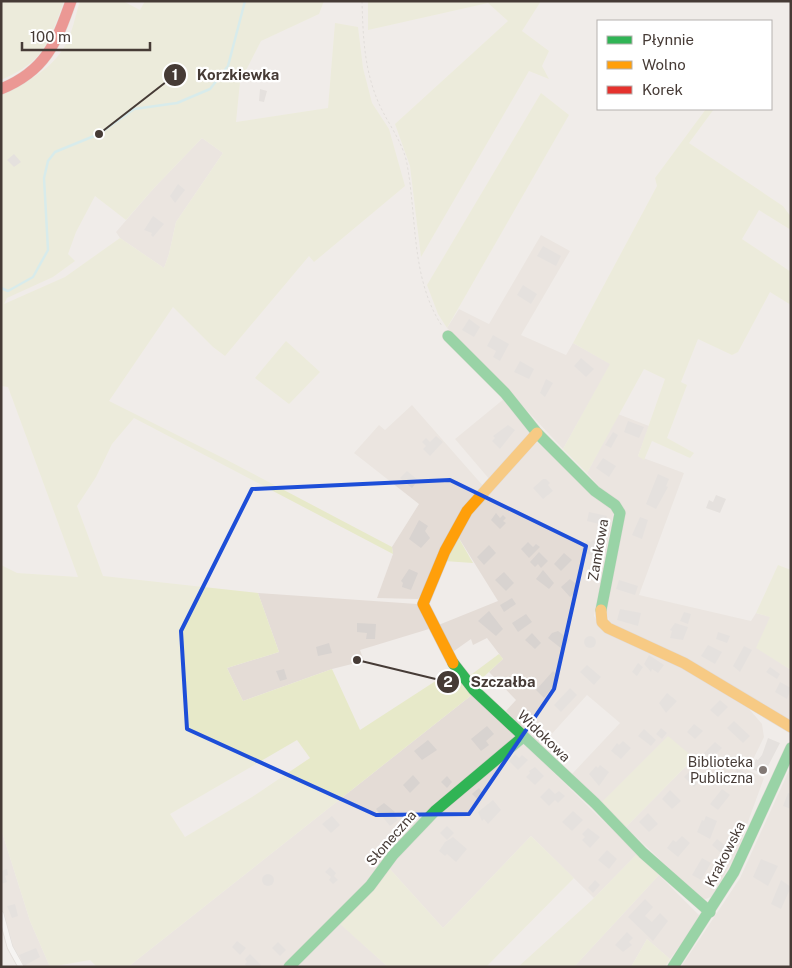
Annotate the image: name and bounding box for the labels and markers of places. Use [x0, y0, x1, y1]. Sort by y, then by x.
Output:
callout: Korzkiewka [162, 60, 290, 90]
callout: Szczałba [436, 667, 546, 697]
place label: Biblioteka Publiczna [688, 754, 753, 786]
marker: Biblioteka Publiczna [757, 764, 769, 776]

